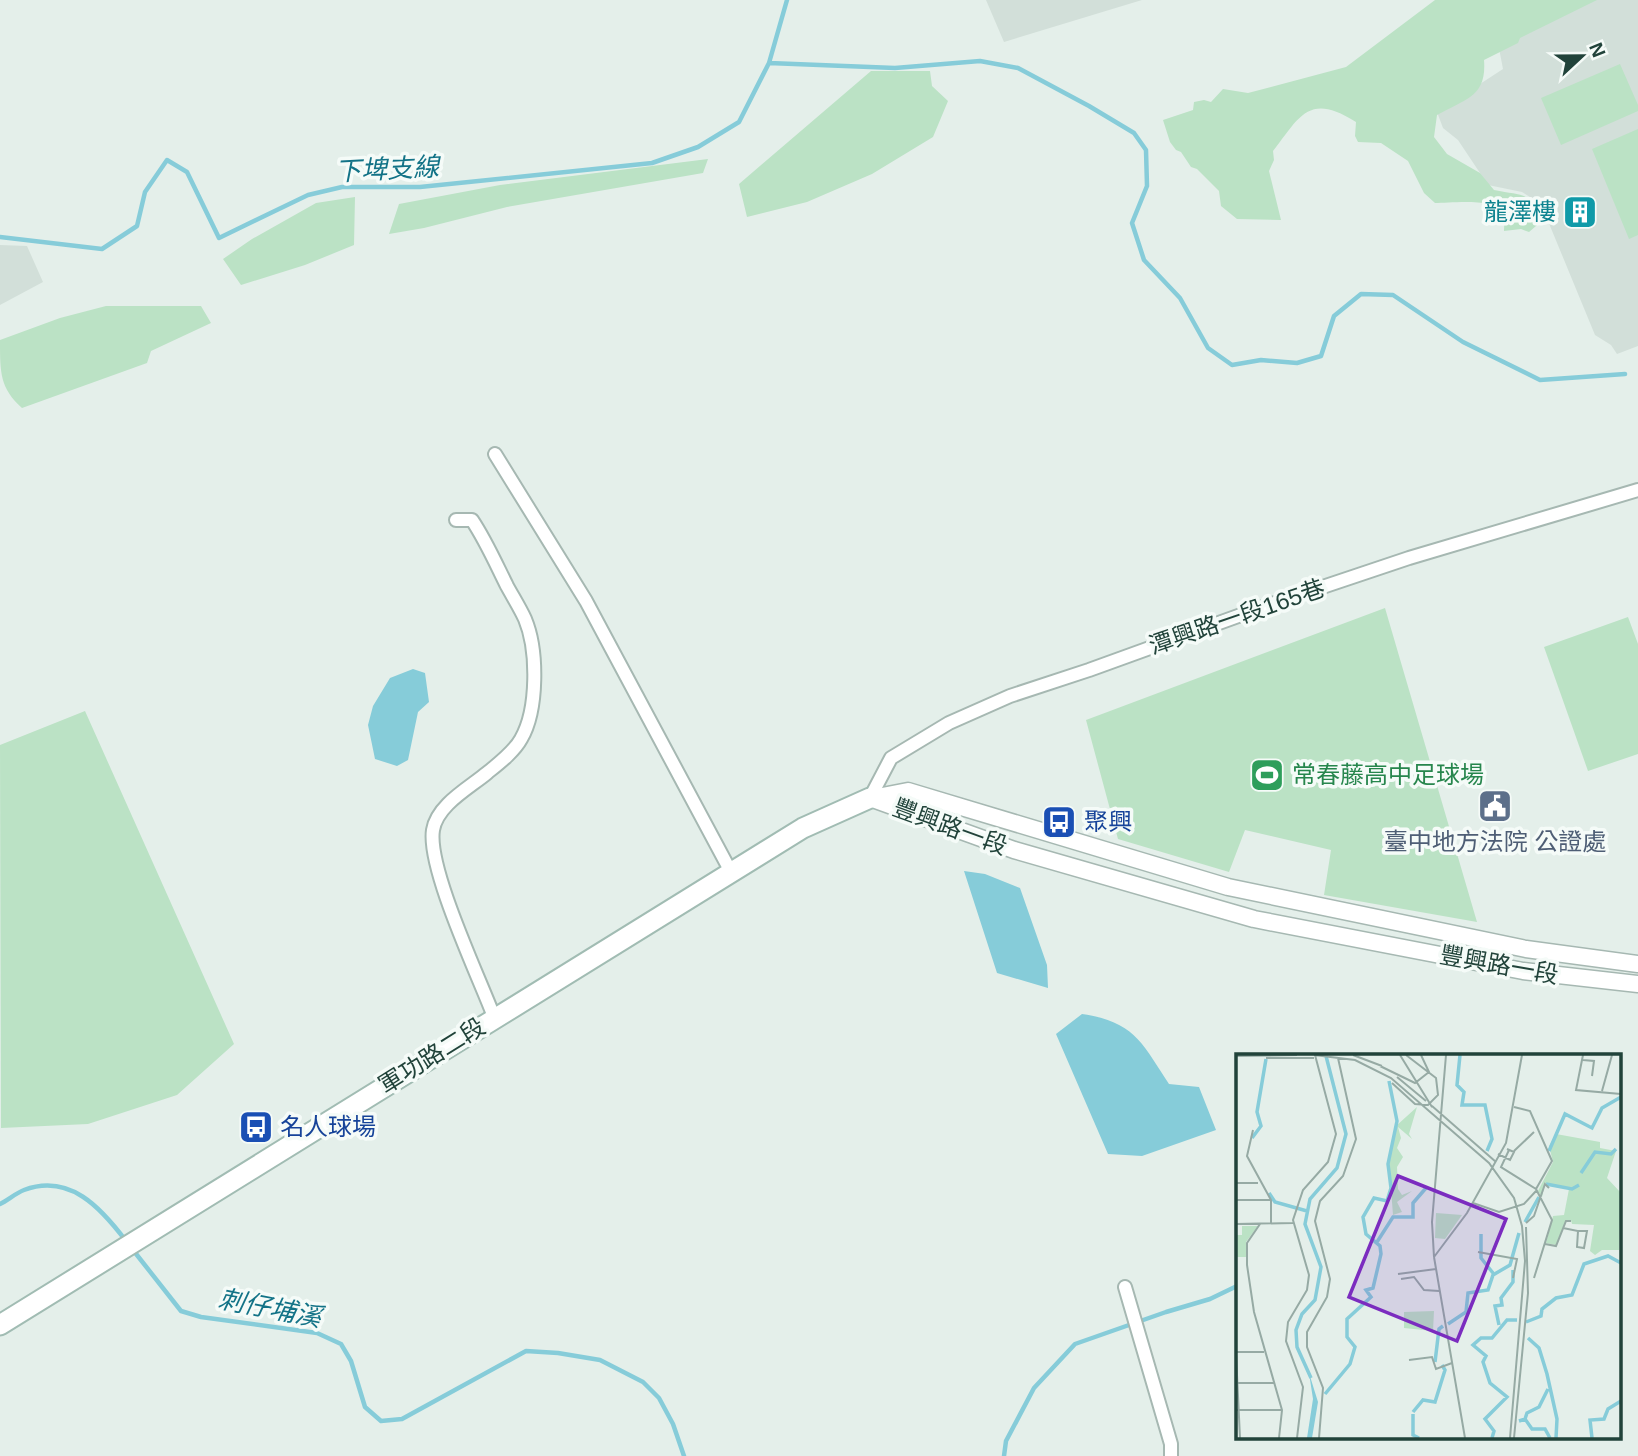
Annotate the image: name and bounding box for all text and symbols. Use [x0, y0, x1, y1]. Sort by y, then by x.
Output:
north arrow [1547, 21, 1617, 91]
text: N [1585, 40, 1610, 60]
water label: 下埤支線 [334, 151, 443, 187]
building icon: 龍澤樓 [1561, 193, 1599, 231]
place label: 龍澤樓 [1484, 198, 1556, 225]
street label: 潭興路一段165巷 [1145, 574, 1328, 659]
sports icon: 常春藤高中足球場 [1248, 756, 1286, 794]
place label: 常春藤高中足球場 [1292, 761, 1484, 788]
public building icon: 臺中地方法院 公證處 [1476, 787, 1514, 825]
street label: 豐興路一段 [889, 793, 1011, 860]
bus stop icon: 聚興 [1040, 803, 1078, 841]
place label: 聚興 [1084, 808, 1132, 835]
place label: 臺中地方法院 公證處 [1384, 828, 1606, 855]
street label: 豐興路一段 [1438, 941, 1561, 988]
street label: 軍功路二段 [374, 1012, 490, 1099]
inset map [1236, 1054, 1620, 1438]
bus stop icon: 名人球場 [237, 1108, 275, 1146]
place label: 名人球場 [280, 1113, 376, 1140]
water label: 刺仔埔溪 [216, 1283, 328, 1333]

